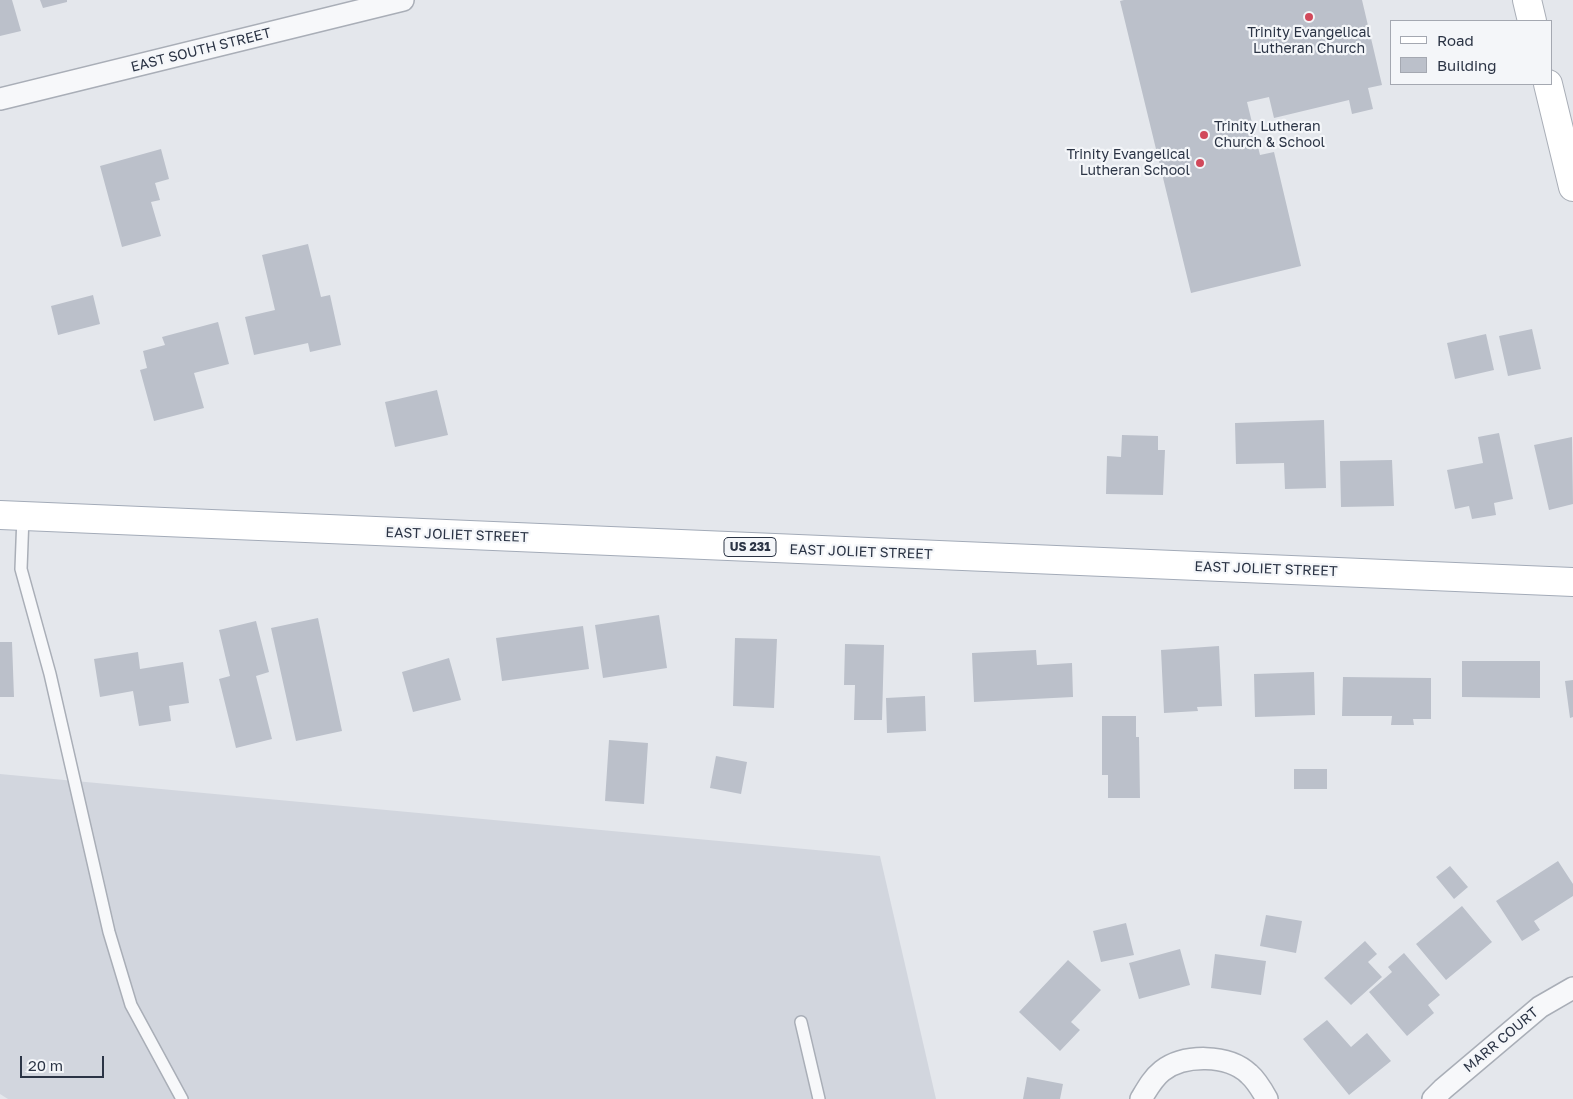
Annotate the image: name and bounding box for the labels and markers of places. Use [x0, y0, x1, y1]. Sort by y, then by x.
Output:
marker: Trinity Evangelical Lutheran Church [1303, 11, 1315, 23]
place label: Trinity Evangelical Lutheran Church [1247, 25, 1371, 58]
place label: Trinity Lutheran Church & School [1214, 119, 1325, 152]
marker: Trinity Lutheran Church & School [1198, 129, 1210, 141]
place label: Trinity Evangelical Lutheran School [1066, 147, 1190, 180]
marker: Trinity Evangelical Lutheran School [1194, 157, 1206, 169]

